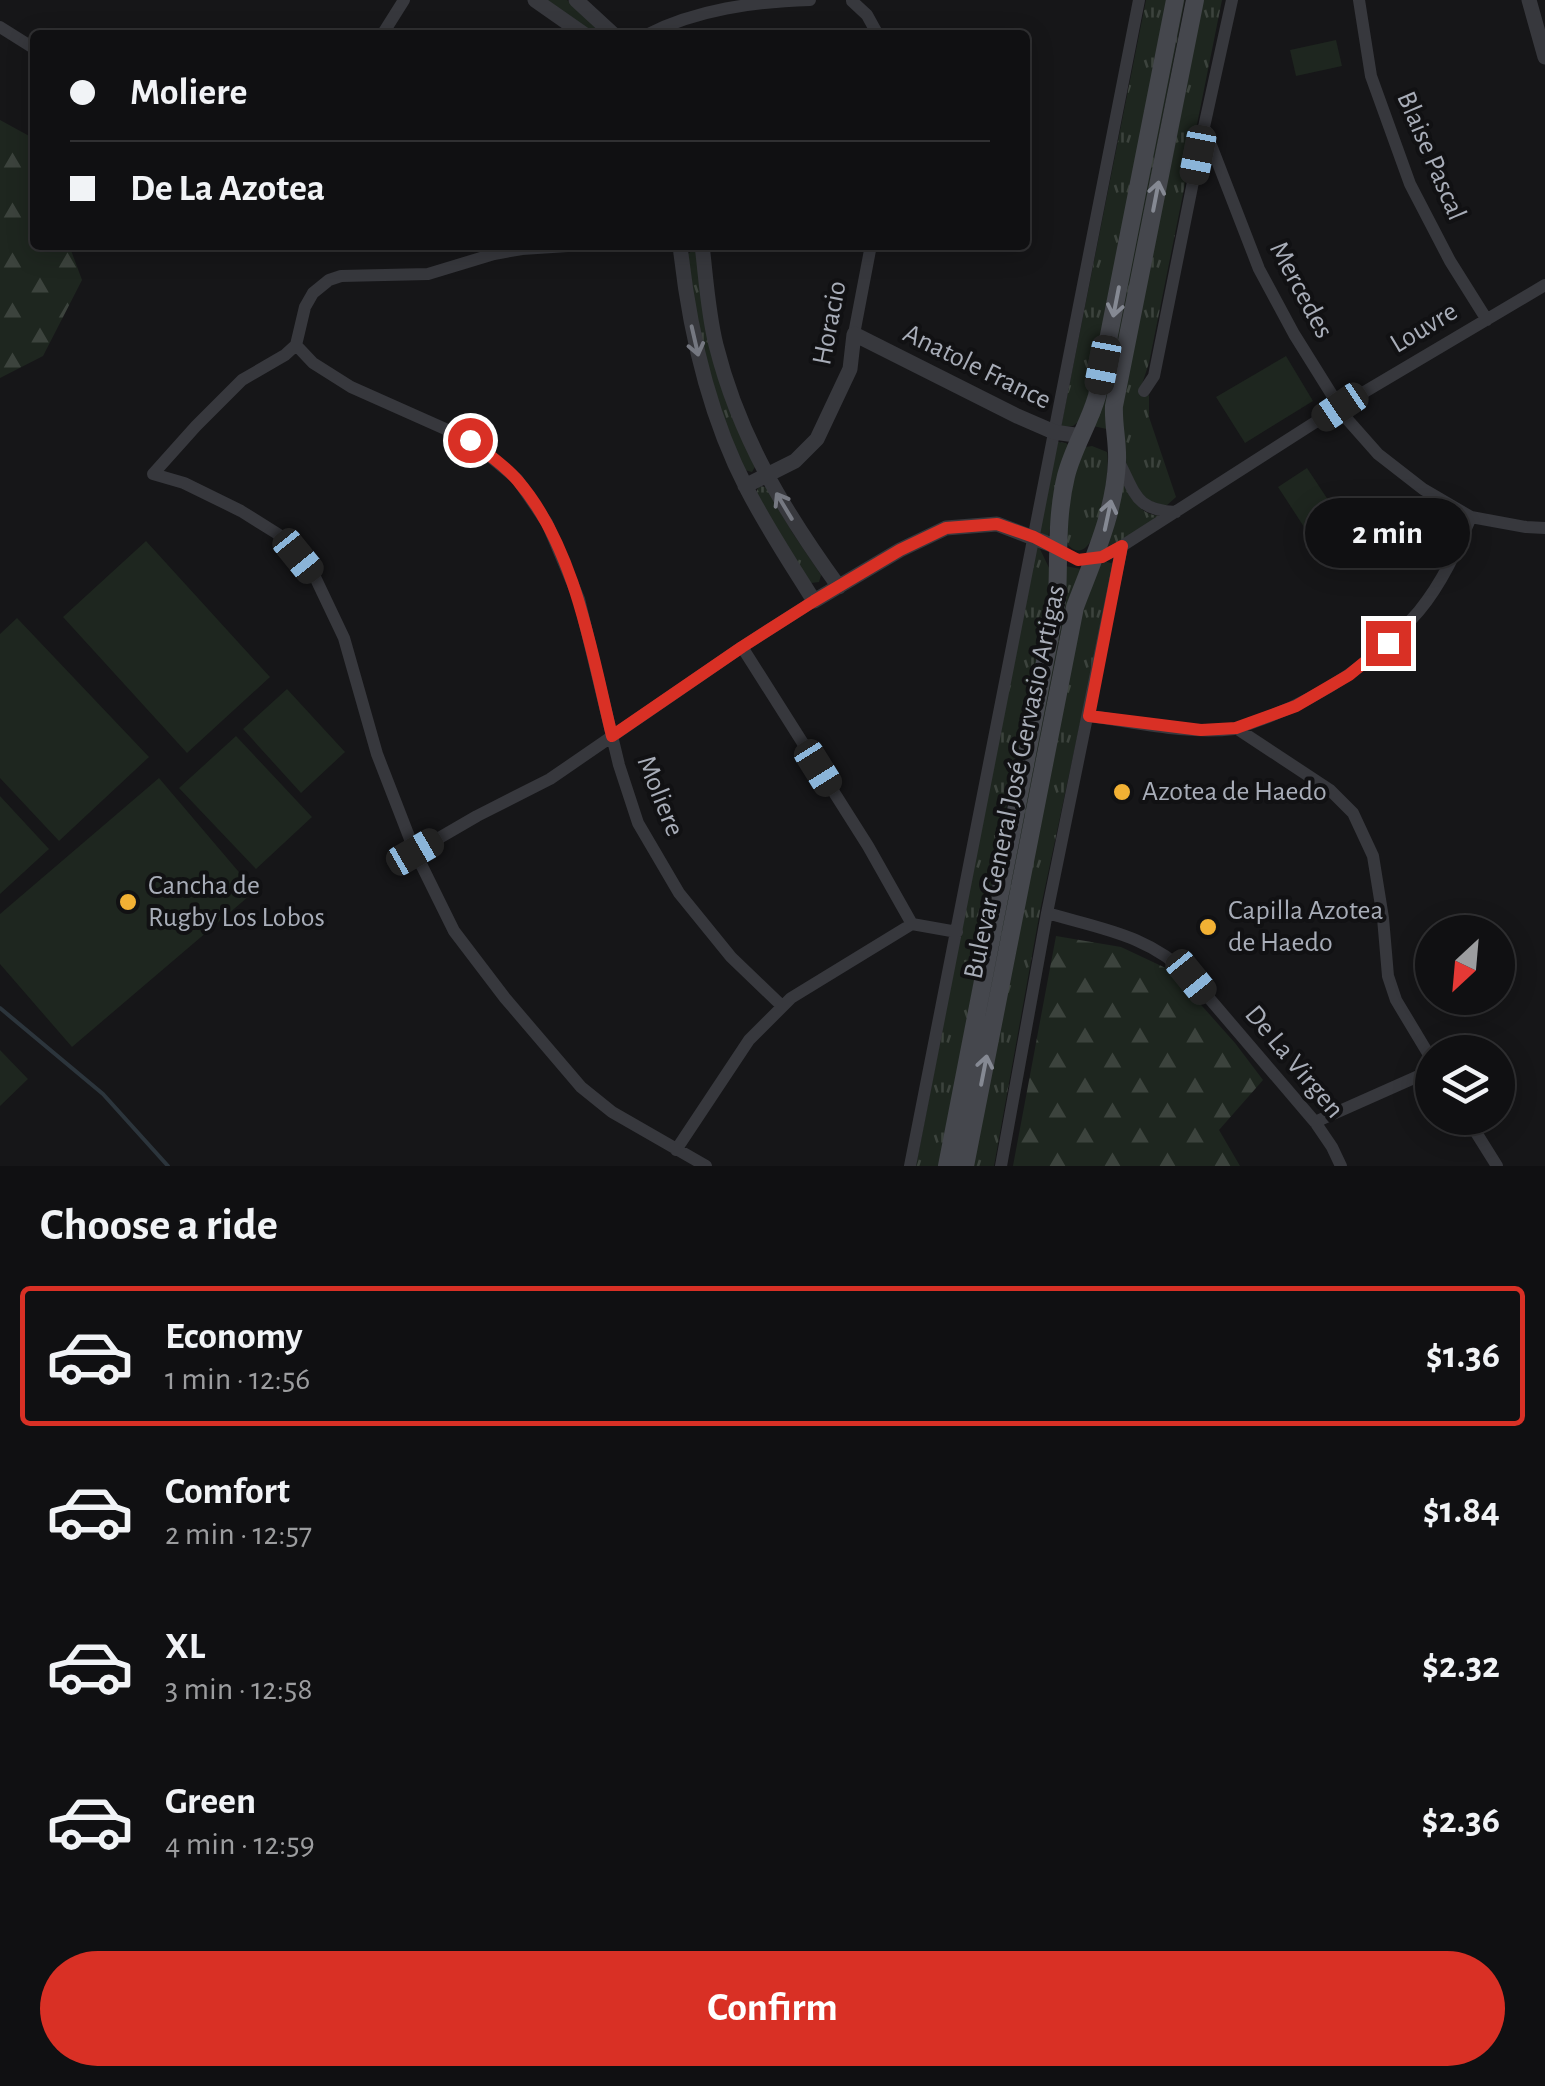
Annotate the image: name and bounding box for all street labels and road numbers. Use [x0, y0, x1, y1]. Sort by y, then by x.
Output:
street label: Blaise Pascal [1391, 87, 1471, 225]
street label: Mercedes [1264, 237, 1338, 343]
street label: Horacio [808, 279, 852, 367]
street label: Louvre [1386, 297, 1462, 359]
street label: Anatole France [899, 319, 1055, 415]
street label: Bulevar General José Gervasio Artigas [960, 583, 1070, 981]
street label: Moliere [631, 752, 689, 840]
street label: De La Virgen [1239, 1000, 1349, 1124]

